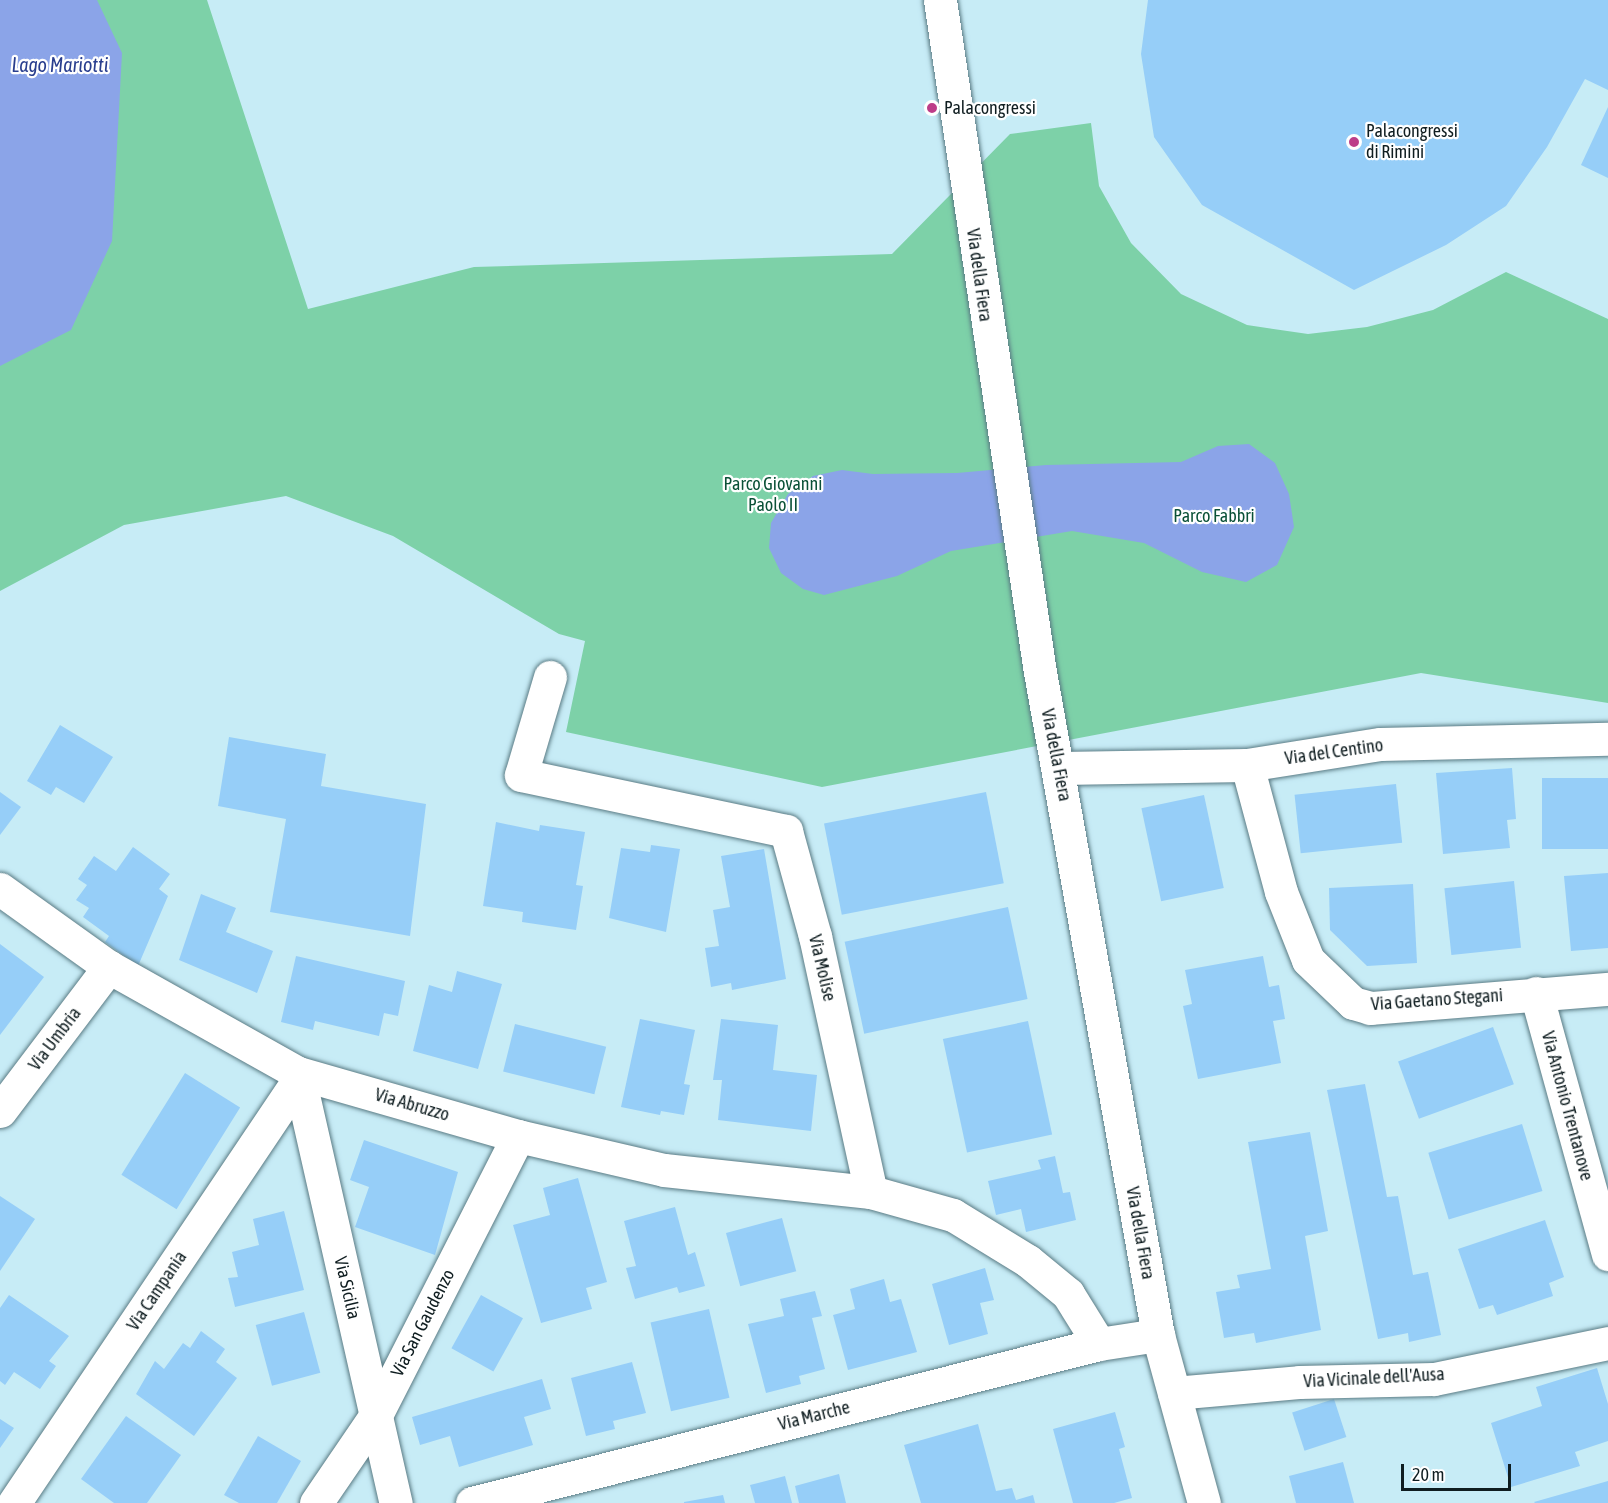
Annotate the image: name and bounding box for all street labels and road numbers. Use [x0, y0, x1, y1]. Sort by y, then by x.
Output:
street label: Via della Fiera [962, 227, 996, 323]
street label: Via della Fiera [1036, 707, 1076, 803]
street label: Via del Centino [1283, 734, 1385, 770]
street label: Via Molise [804, 933, 840, 1003]
street label: Via Gaetano Stegani [1370, 985, 1504, 1015]
street label: Via Umbria [24, 1003, 86, 1075]
street label: Via Antonio Trentanove [1537, 1029, 1597, 1183]
street label: Via Abruzzo [372, 1084, 452, 1126]
street label: Via della Fiera [1121, 1185, 1159, 1281]
street label: Via Campania [123, 1247, 191, 1335]
street label: Via Sicilia [329, 1255, 365, 1321]
street label: Via San Gaudenzo [387, 1266, 459, 1380]
street label: Via Vicinale dell'Ausa [1303, 1364, 1445, 1392]
street label: Via Marche [776, 1397, 852, 1435]

